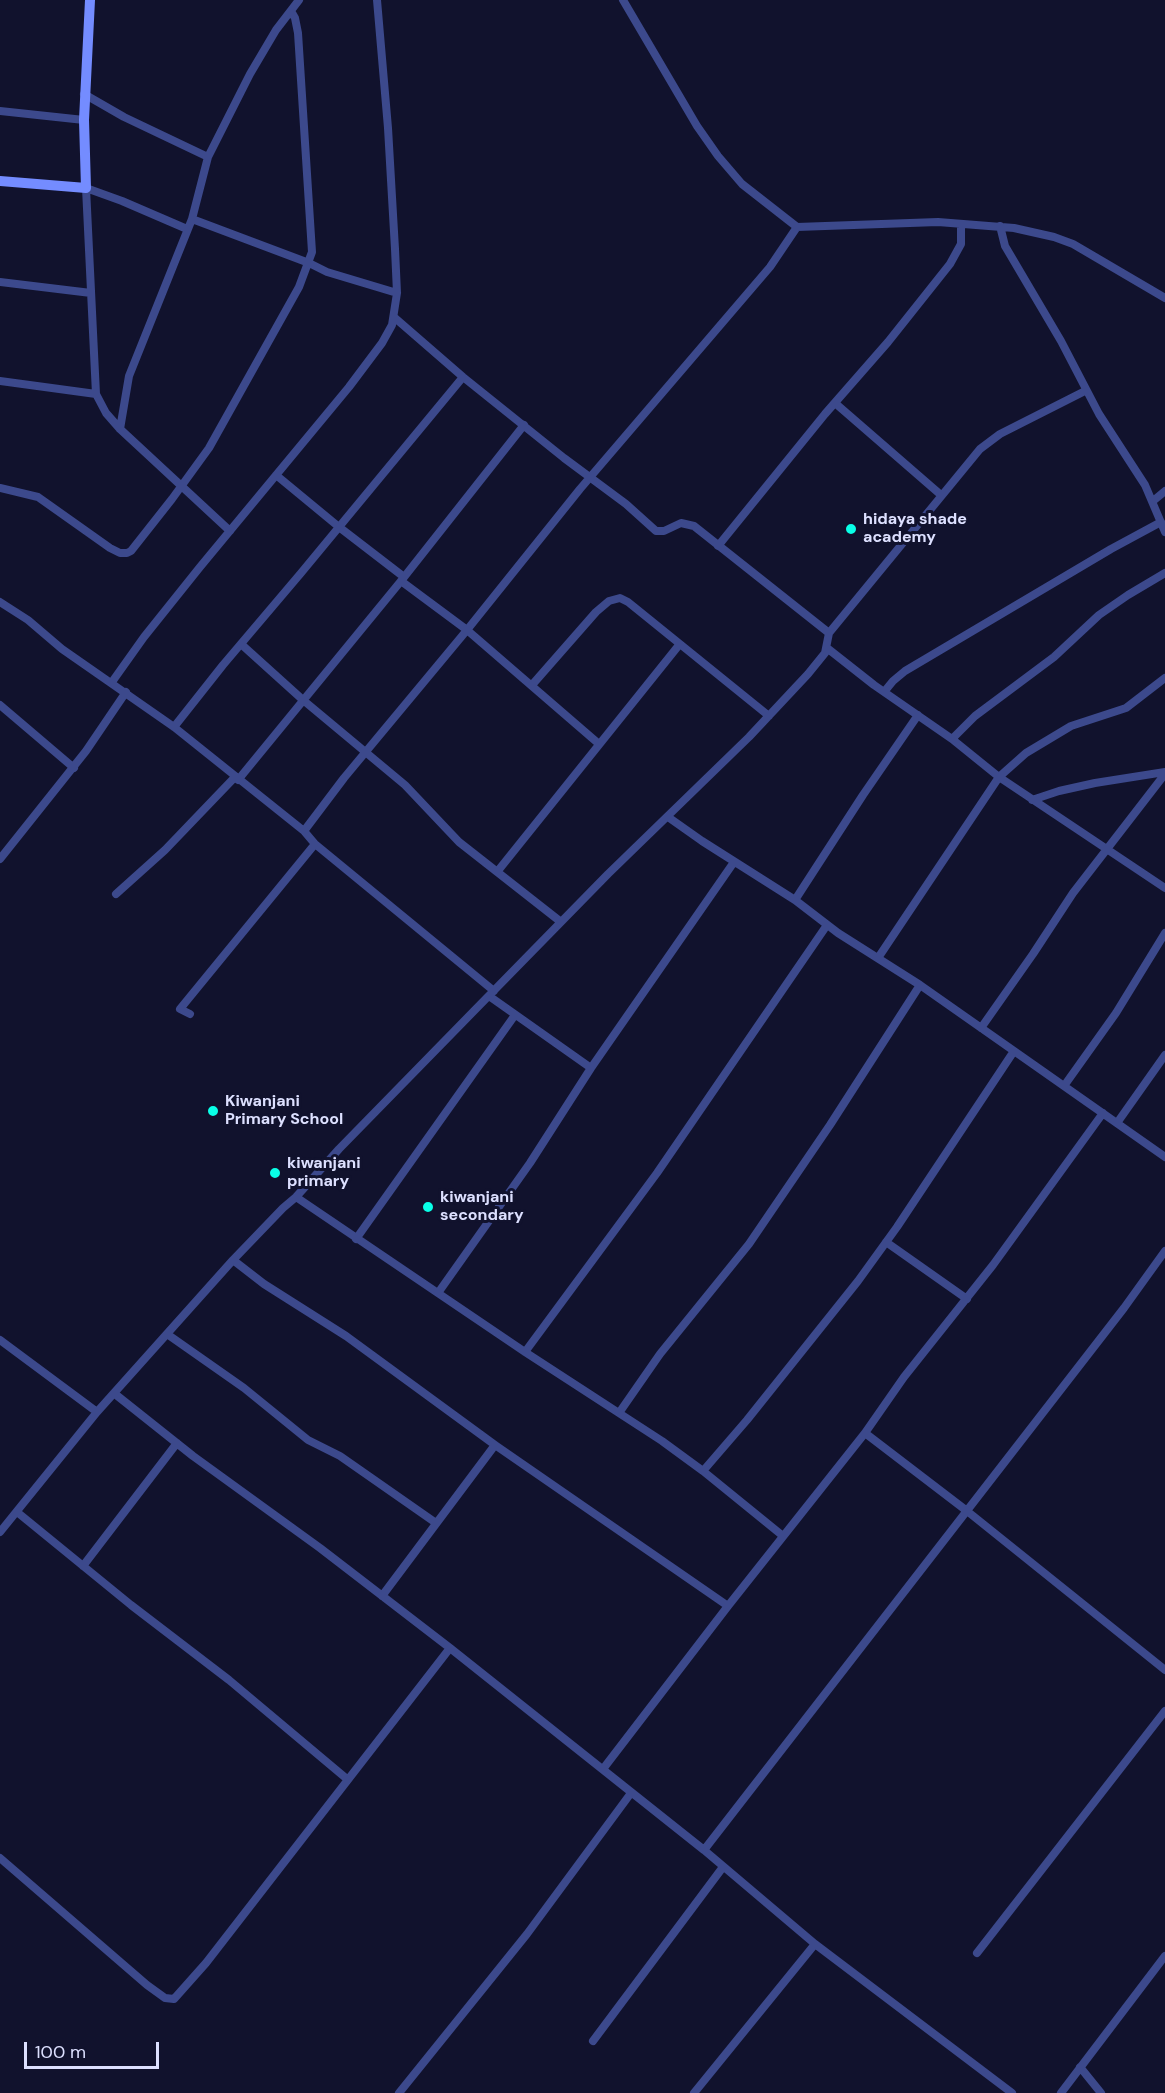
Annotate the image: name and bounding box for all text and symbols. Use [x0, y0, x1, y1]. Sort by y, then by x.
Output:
place label: hidaya shade academy [863, 510, 967, 548]
marker: hidaya shade academy [844, 522, 858, 536]
place label: Kiwanjani Primary School [225, 1092, 343, 1130]
marker: Kiwanjani Primary School [206, 1104, 220, 1118]
place label: kiwanjani primary [287, 1154, 361, 1192]
marker: kiwanjani primary [268, 1166, 282, 1180]
place label: kiwanjani secondary [440, 1188, 524, 1226]
marker: kiwanjani secondary [421, 1200, 435, 1214]
scale bar [27, 2030, 162, 2068]
text: 100 m [35, 2040, 86, 2064]

